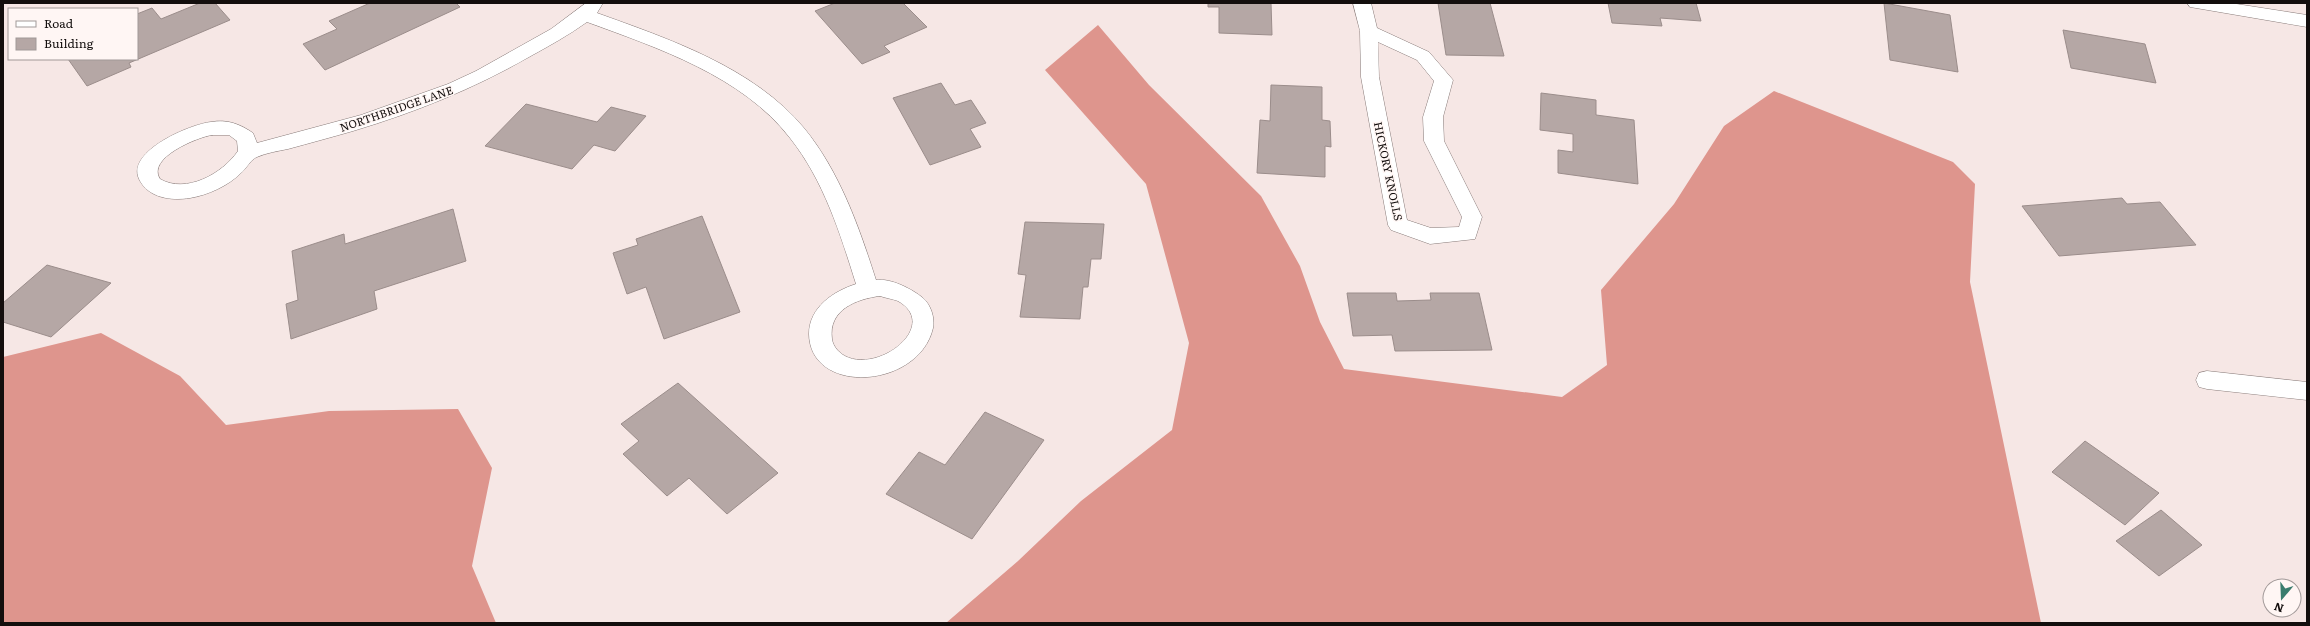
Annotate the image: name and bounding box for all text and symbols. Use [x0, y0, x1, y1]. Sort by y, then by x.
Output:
legend [8, 8, 138, 60]
text: Road [44, 14, 74, 32]
text: Building [44, 34, 94, 52]
street label: NORTHBRIDGE LANE [337, 81, 455, 135]
street label: HICKORY KNOLLS [1371, 120, 1407, 222]
north arrow [2262, 578, 2302, 618]
text: N [2271, 599, 2285, 617]

